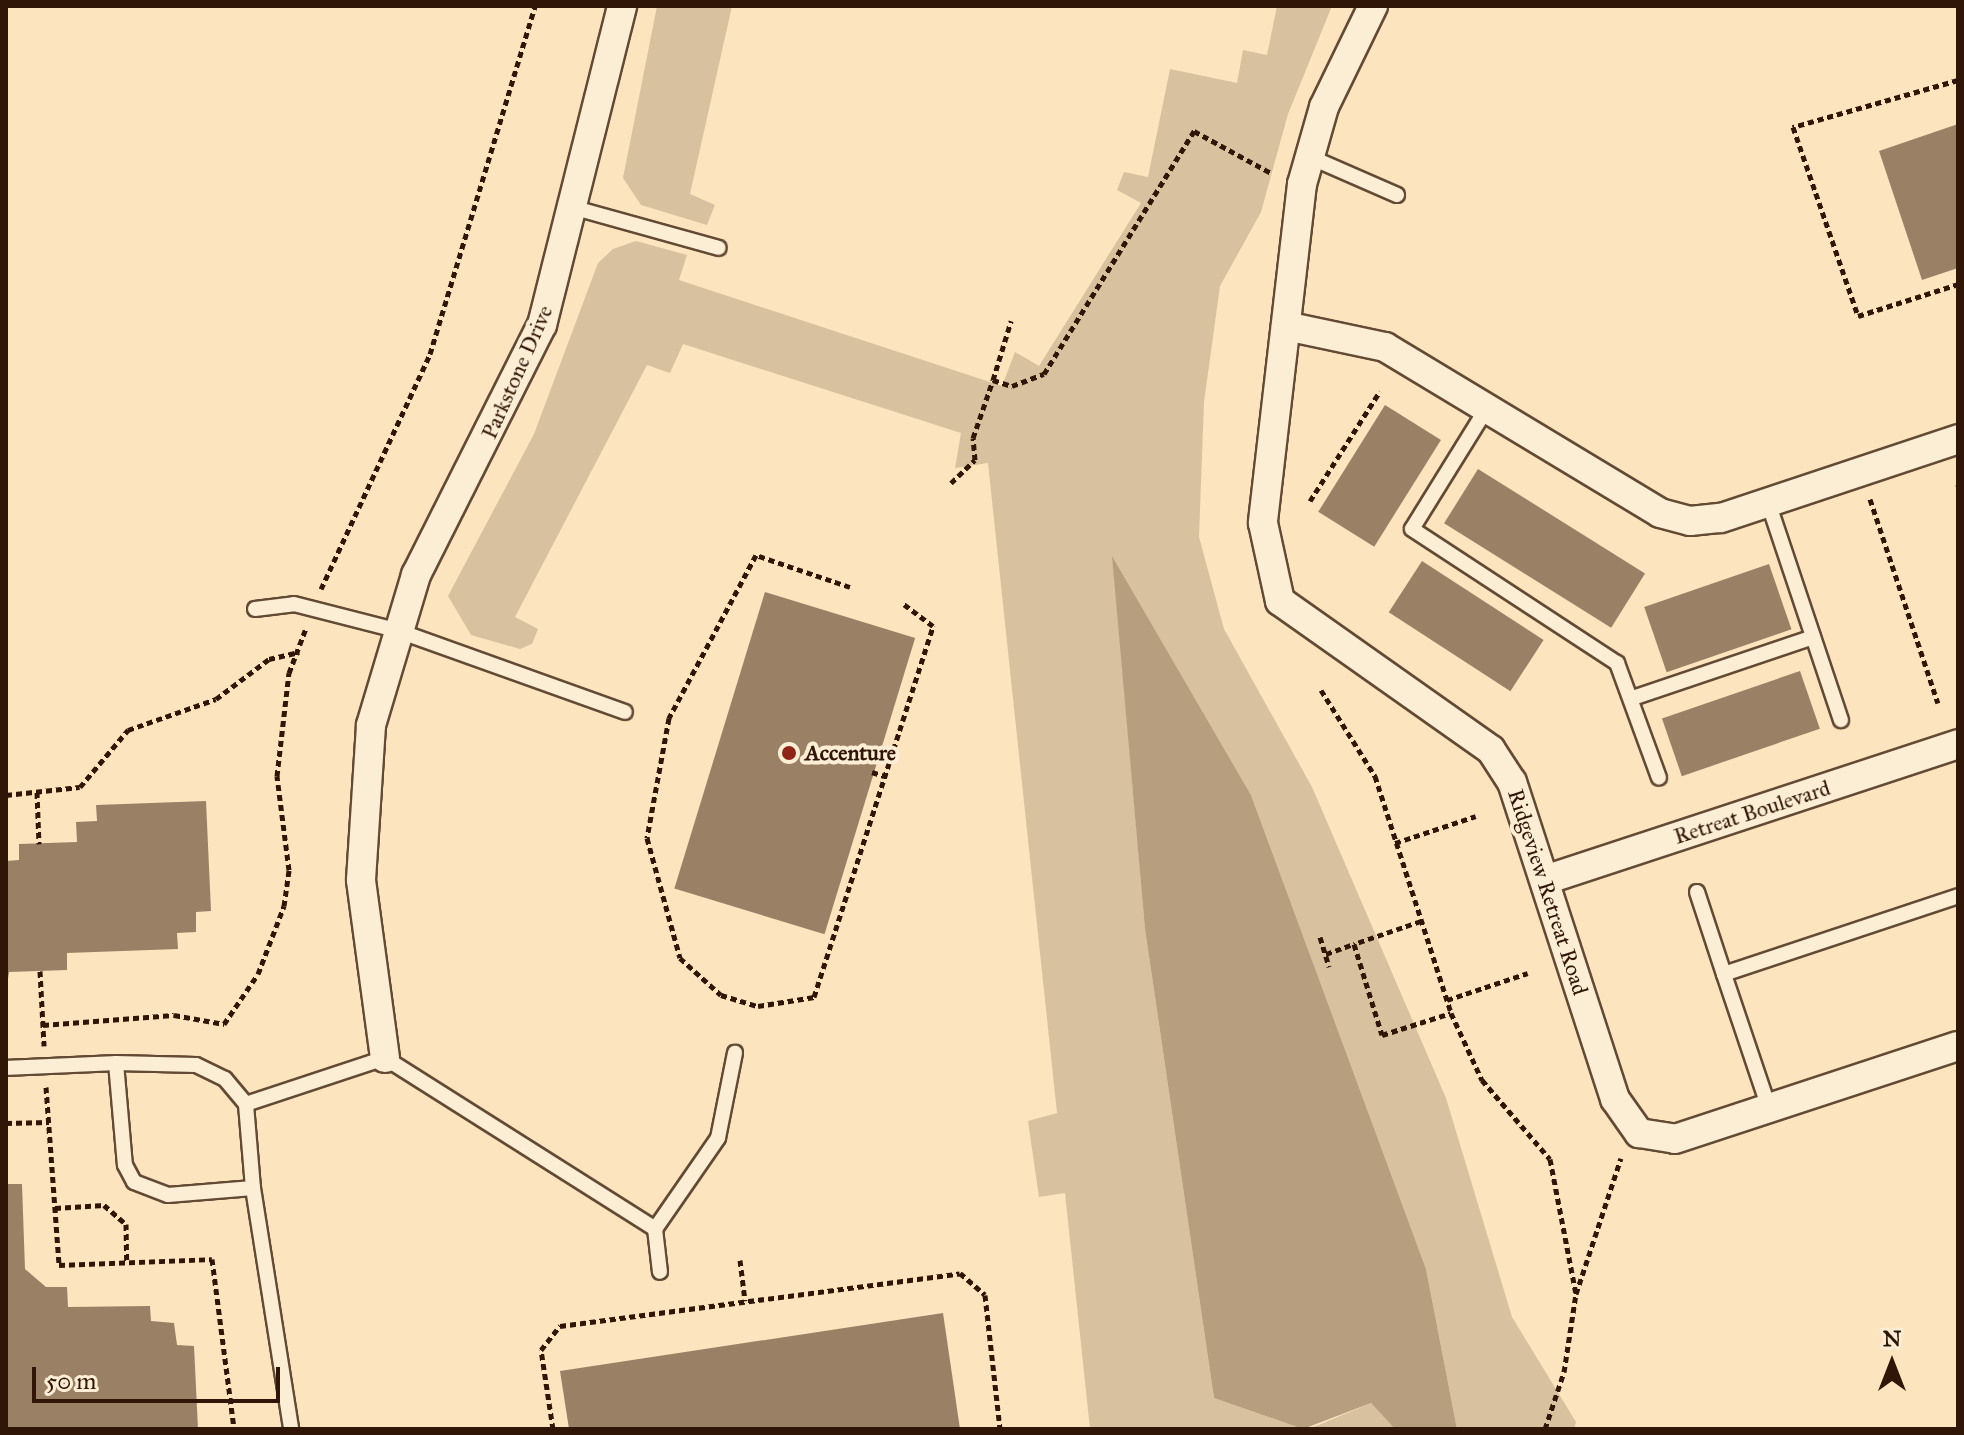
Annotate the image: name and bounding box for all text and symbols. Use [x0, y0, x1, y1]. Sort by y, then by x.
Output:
street label: Parkstone Drive [476, 301, 558, 443]
place label: Accenture [805, 740, 896, 766]
marker: Accenture [780, 744, 798, 762]
street label: Retreat Boulevard [1670, 774, 1834, 850]
street label: Ridgeview Retreat Road [1502, 786, 1594, 998]
north arrow [1852, 1323, 1932, 1403]
text: N [1883, 1325, 1901, 1352]
scale bar [36, 1351, 284, 1401]
text: 50 m [46, 1366, 96, 1396]

